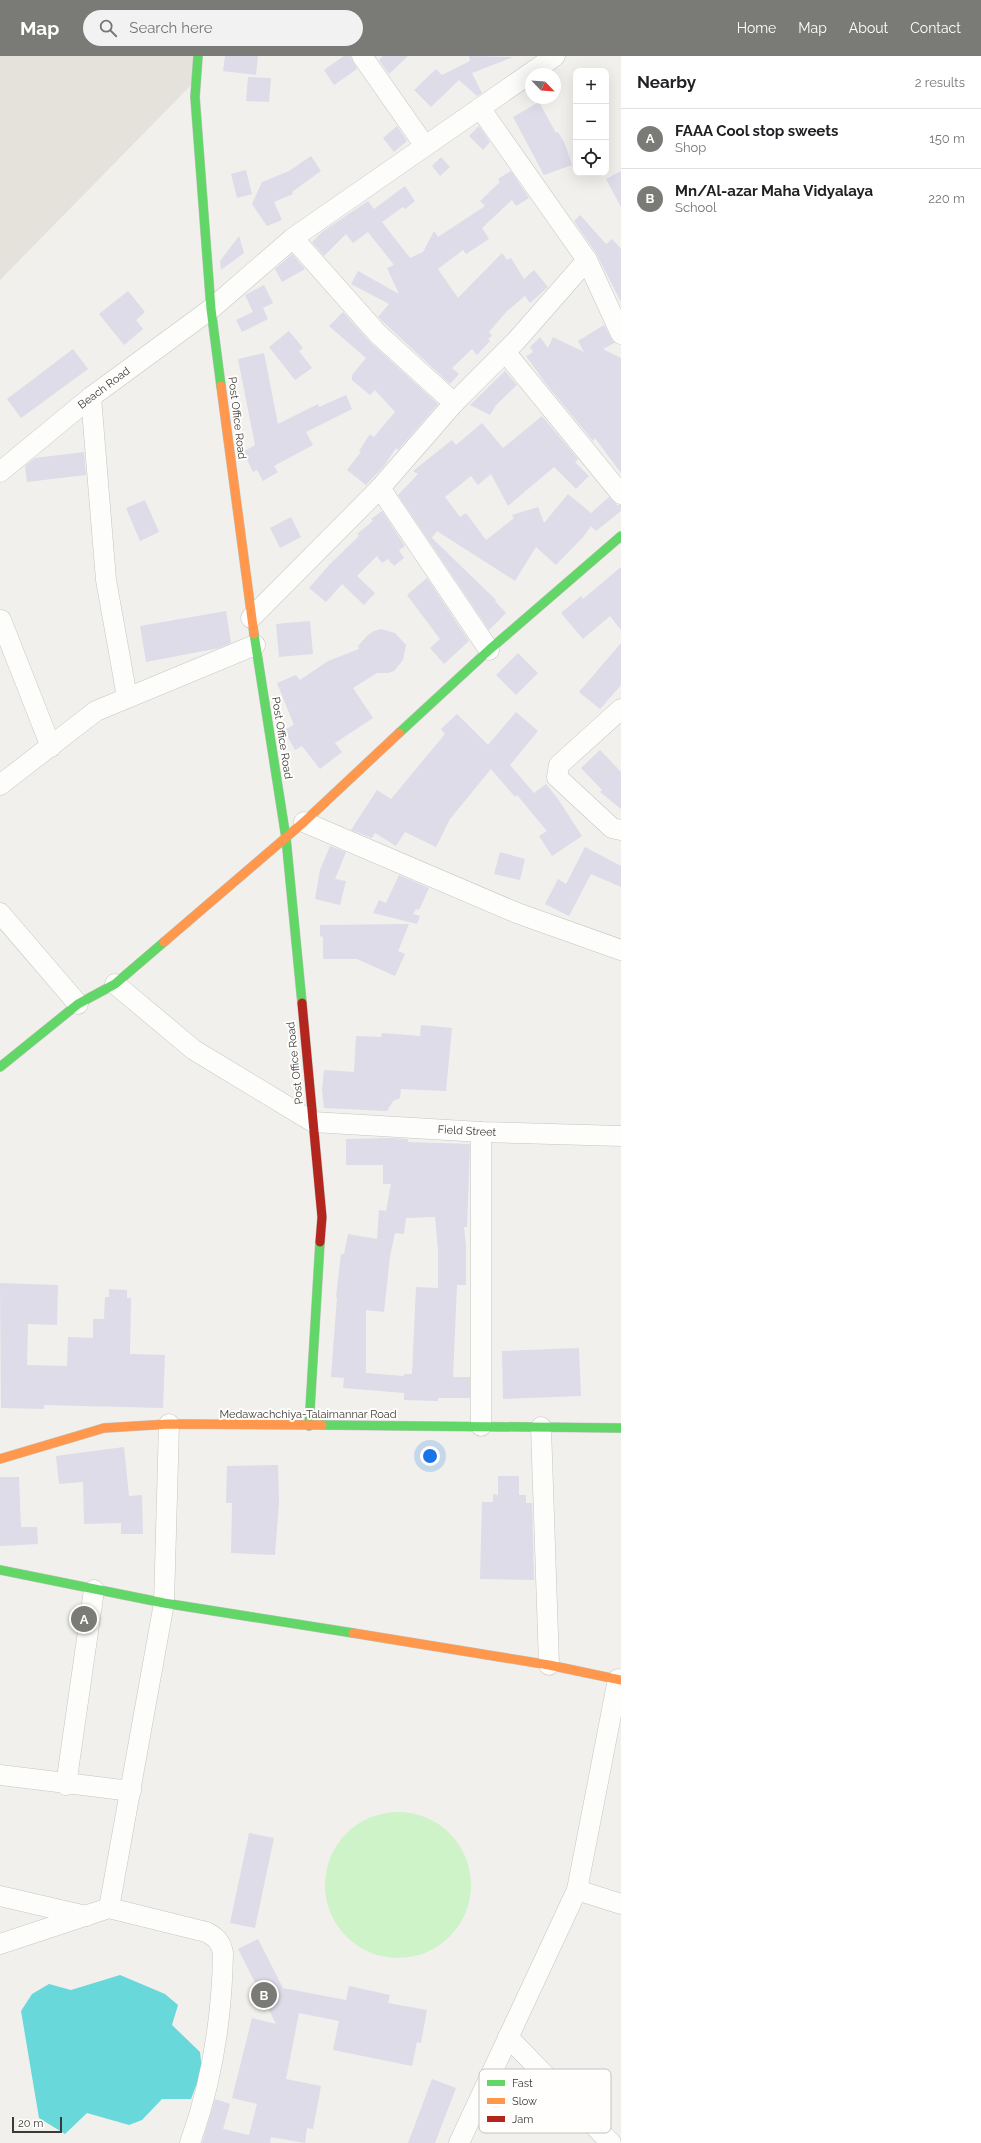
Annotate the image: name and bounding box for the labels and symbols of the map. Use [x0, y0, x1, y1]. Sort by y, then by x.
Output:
north arrow [525, 68, 561, 104]
street label: Beach Road [76, 364, 133, 412]
street label: Post Office Road [225, 376, 249, 460]
street label: Post Office Road [269, 696, 295, 780]
street label: Post Office Road [284, 1021, 306, 1105]
street label: Field Street [437, 1123, 497, 1139]
street label: Medawachchiya-Talaimannar Road [219, 1408, 397, 1421]
your location [420, 1446, 440, 1466]
pin: A [71, 1604, 97, 1634]
pin: B [251, 1980, 277, 2010]
legend [479, 2069, 611, 2133]
text: Fast [512, 2077, 533, 2090]
text: Slow [512, 2095, 537, 2108]
text: Jam [512, 2113, 533, 2126]
scale bar [12, 2115, 62, 2134]

